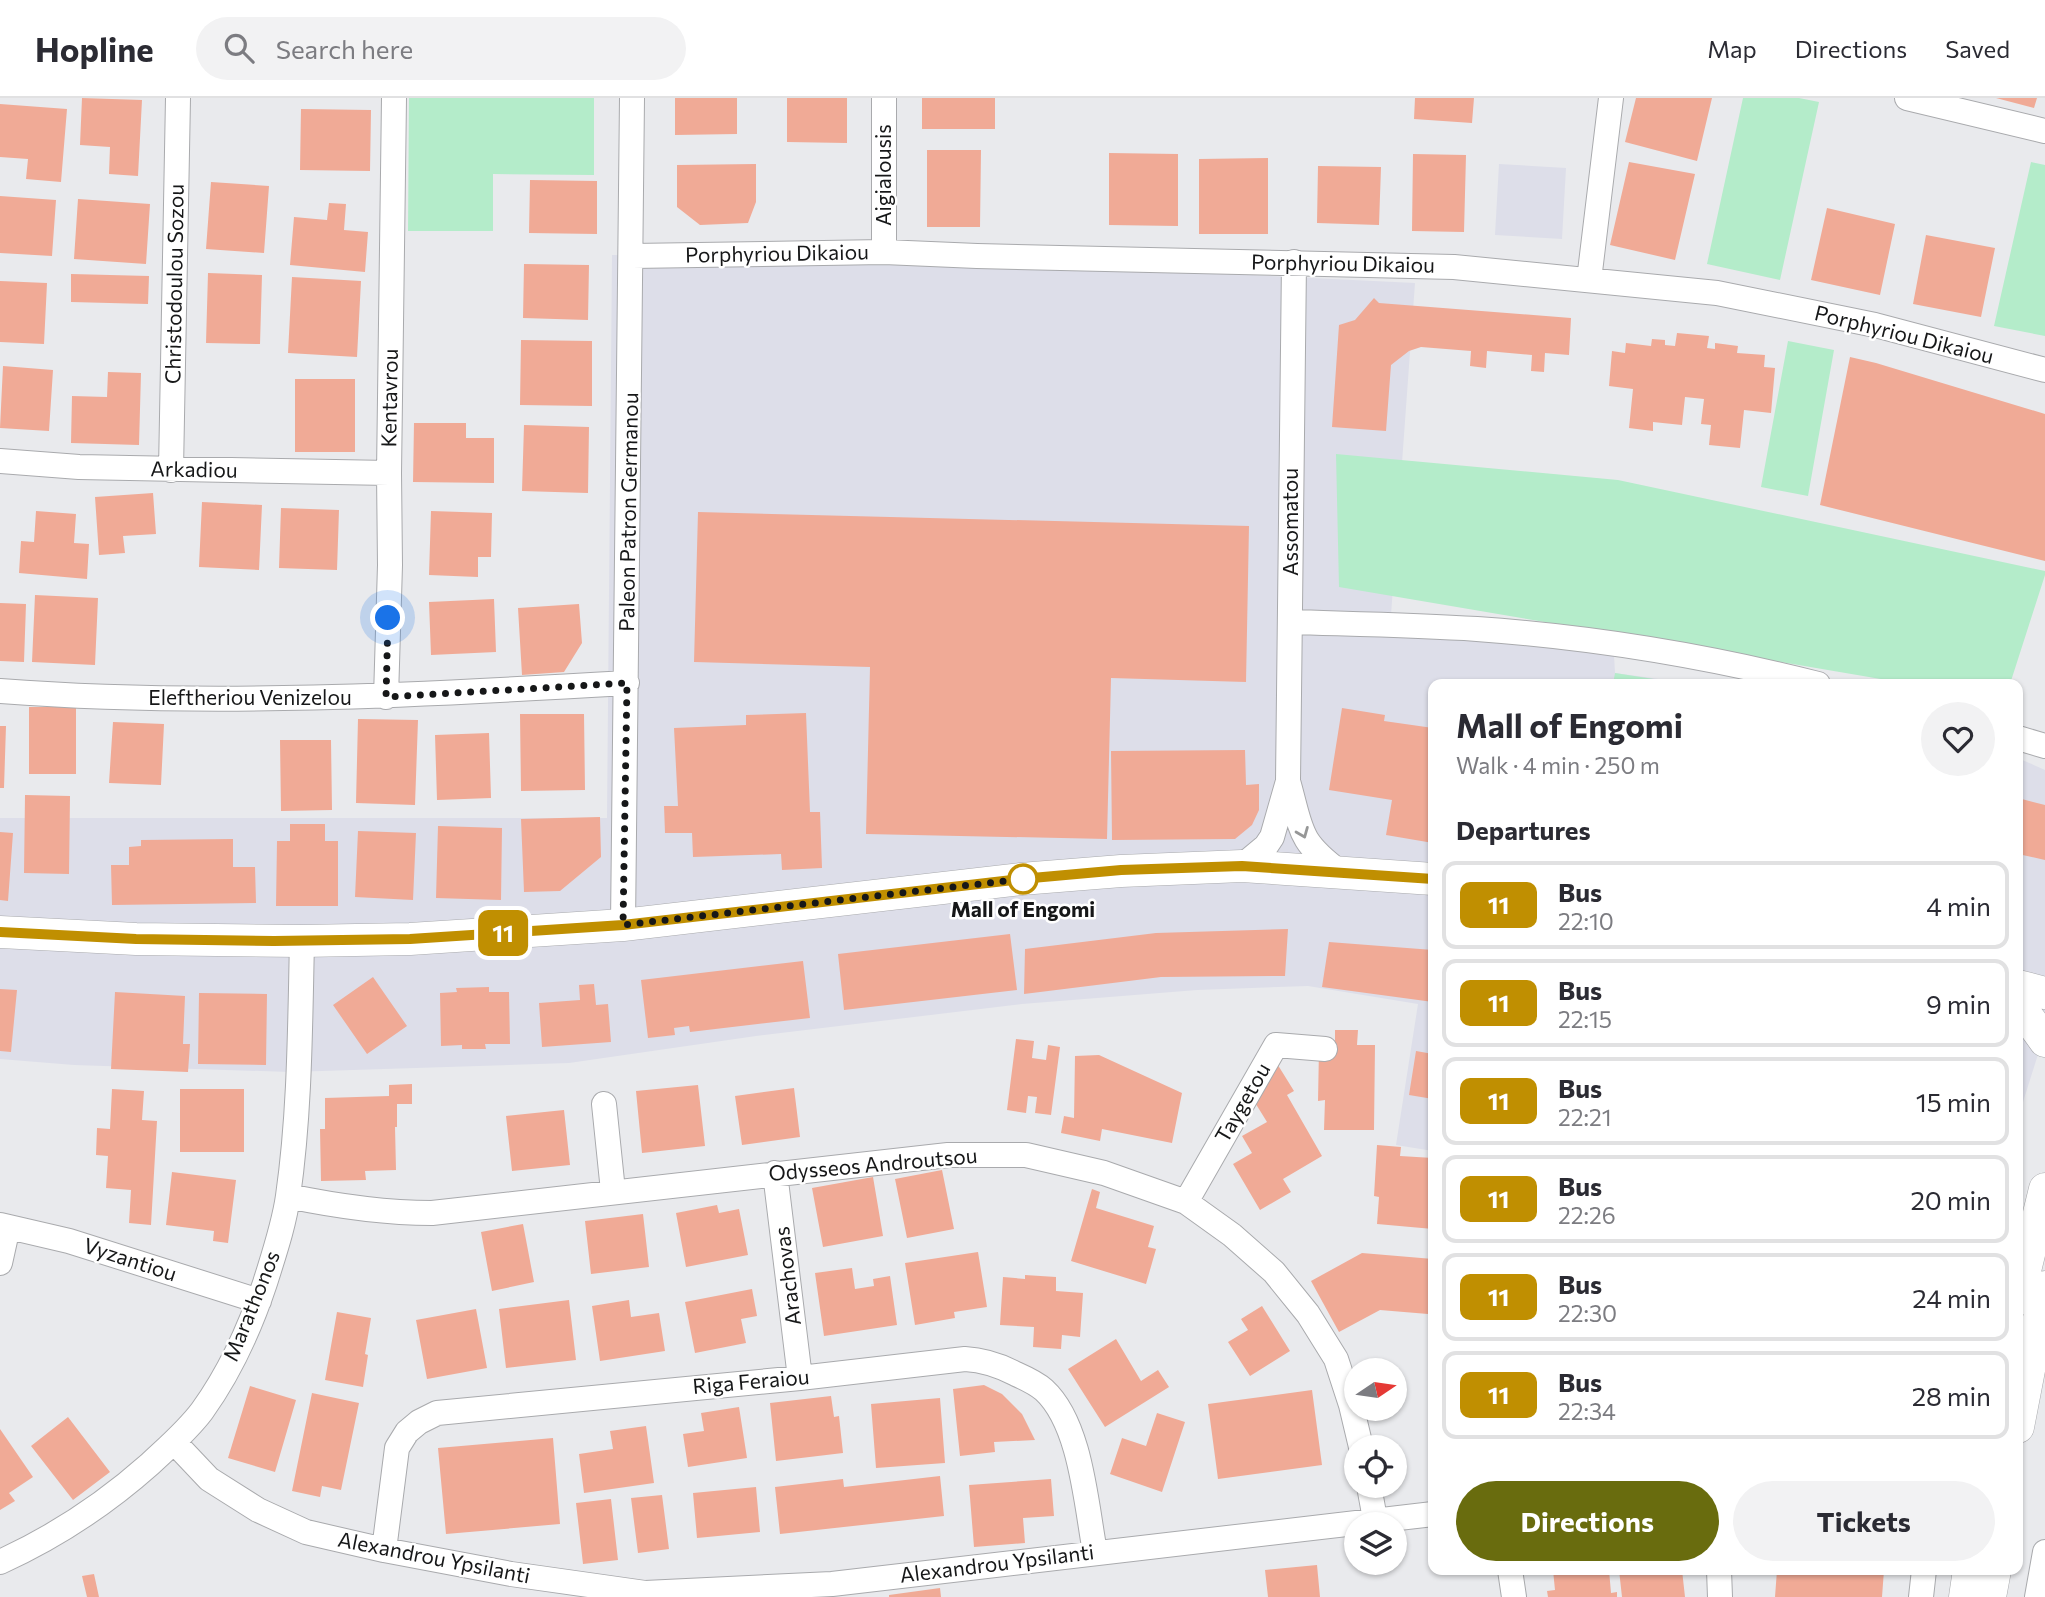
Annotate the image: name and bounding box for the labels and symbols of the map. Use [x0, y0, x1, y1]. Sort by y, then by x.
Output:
street label: Aigialousis [870, 124, 895, 226]
street label: Christodoulou Sozou [159, 184, 188, 384]
street label: Porphyriou Dikaiou [685, 238, 869, 267]
street label: Porphyriou Dikaiou [1251, 248, 1435, 277]
street label: Porphyriou Dikaiou [1812, 299, 1997, 368]
street label: Kentavrou [375, 348, 402, 448]
street label: Paleon Patron Germanou [613, 392, 642, 632]
street label: Arkadiou [150, 455, 238, 482]
street label: Assomatou [1277, 468, 1302, 576]
your location [370, 600, 405, 635]
street label: Eleftheriou Venizelou [148, 684, 352, 709]
one-way arrow [1295, 826, 1309, 838]
marker: Mall of Engomi [1008, 864, 1038, 894]
place label: Mall of Engomi [951, 896, 1095, 921]
line badge: 11 [472, 910, 534, 956]
street label: Taygetou [1209, 1058, 1274, 1147]
street label: Odysseos Androutsou [767, 1142, 978, 1185]
street label: Arachovas [768, 1225, 805, 1327]
street label: Vyzantiou [81, 1232, 180, 1285]
street label: Marathonos [217, 1246, 284, 1364]
north arrow [1344, 1358, 1407, 1421]
street label: Riga Feraiou [691, 1363, 810, 1398]
street label: Alexandrou Ypsilanti [336, 1526, 533, 1587]
street label: Alexandrou Ypsilanti [898, 1538, 1095, 1587]

